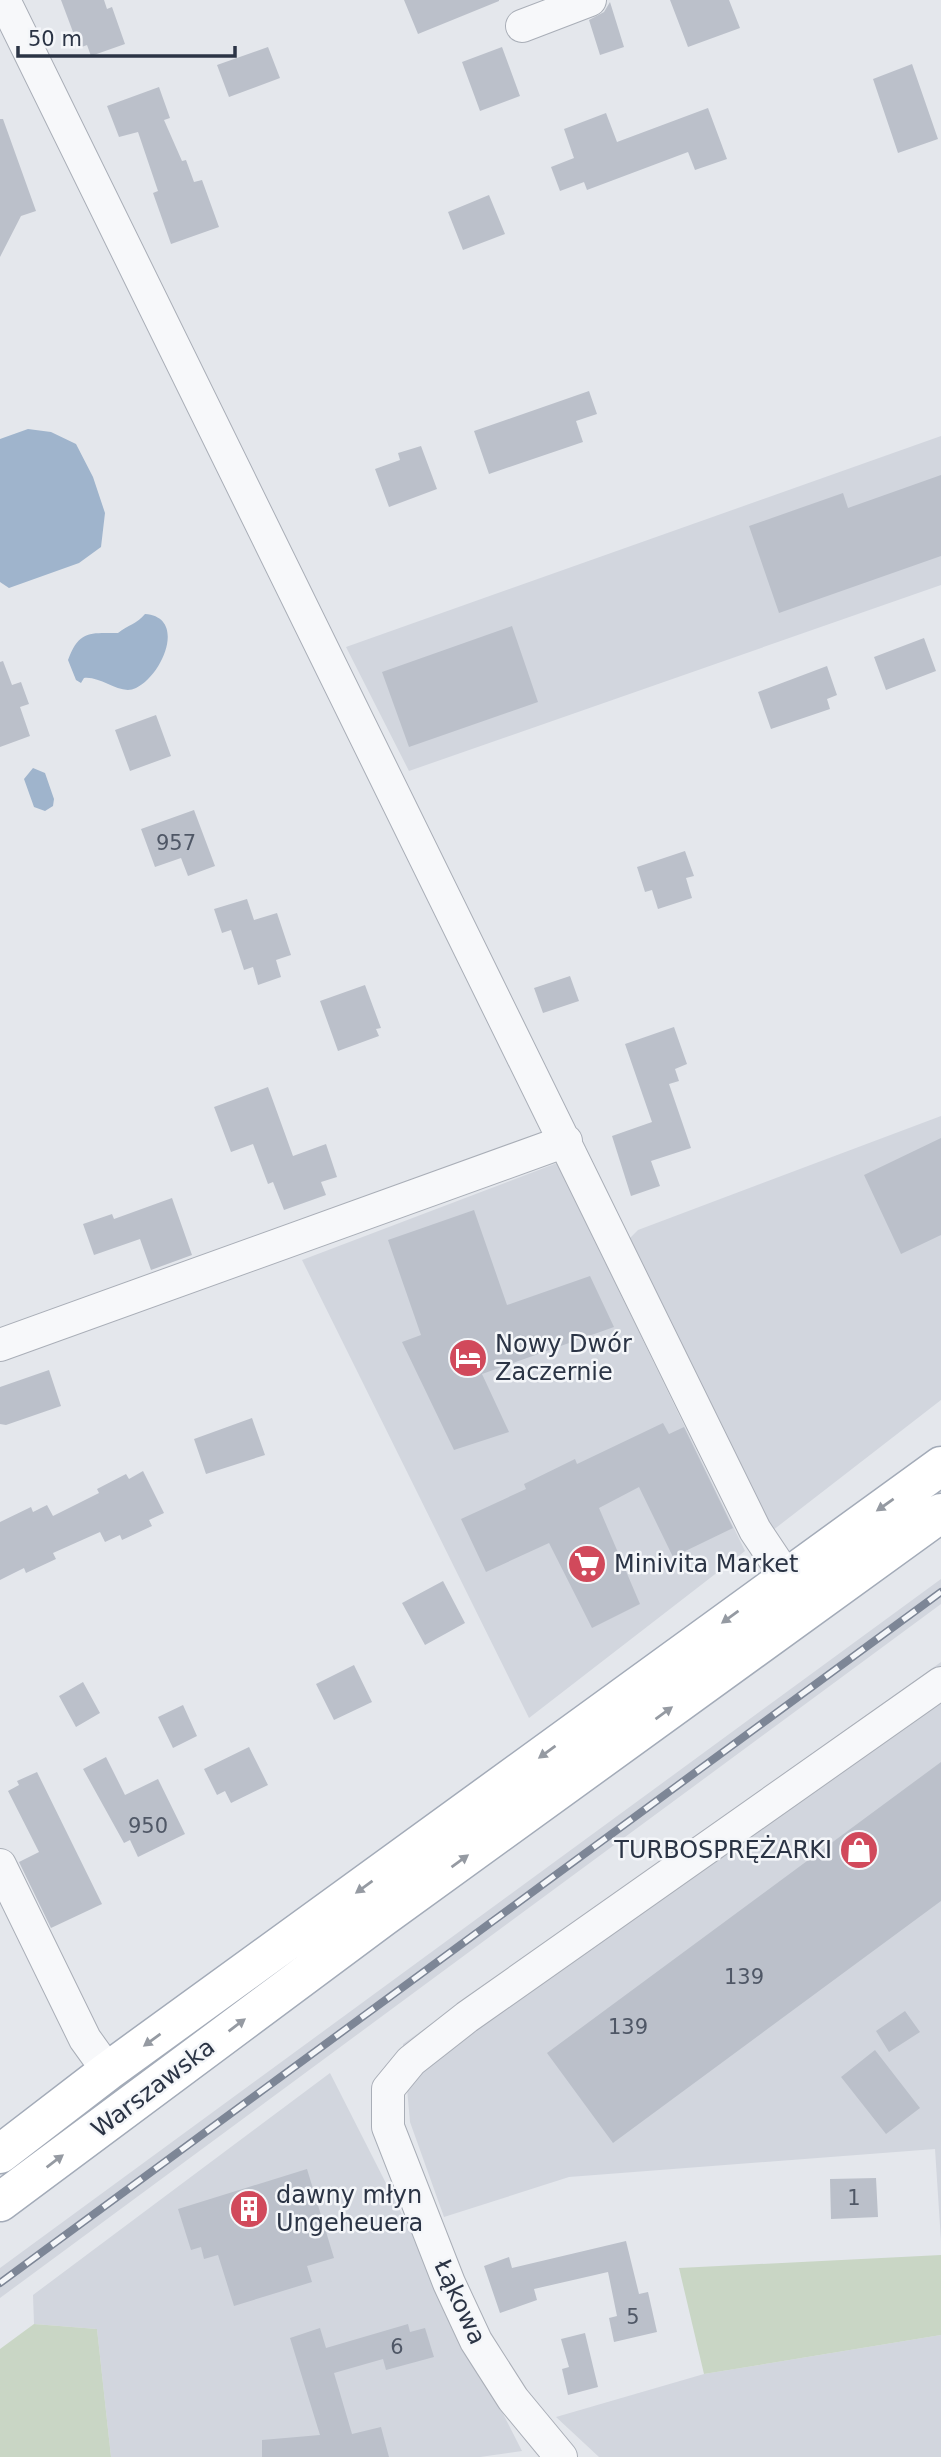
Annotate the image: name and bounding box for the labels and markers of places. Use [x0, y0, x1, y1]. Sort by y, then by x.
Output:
place label: Nowy Dwór Zaczernie [495, 1330, 632, 1386]
hotel icon: Nowy Dwór Zaczernie [447, 1337, 489, 1379]
supermarket icon: Minivita Market [566, 1543, 608, 1585]
place label: Minivita Market [614, 1550, 798, 1578]
shop icon: TURBOSPRĘŻARKI [838, 1829, 880, 1871]
place label: TURBOSPRĘŻARKI [613, 1835, 832, 1864]
place label: dawny młyn Ungeheuera [276, 2181, 423, 2237]
building icon: dawny młyn Ungeheuera [228, 2188, 270, 2230]

